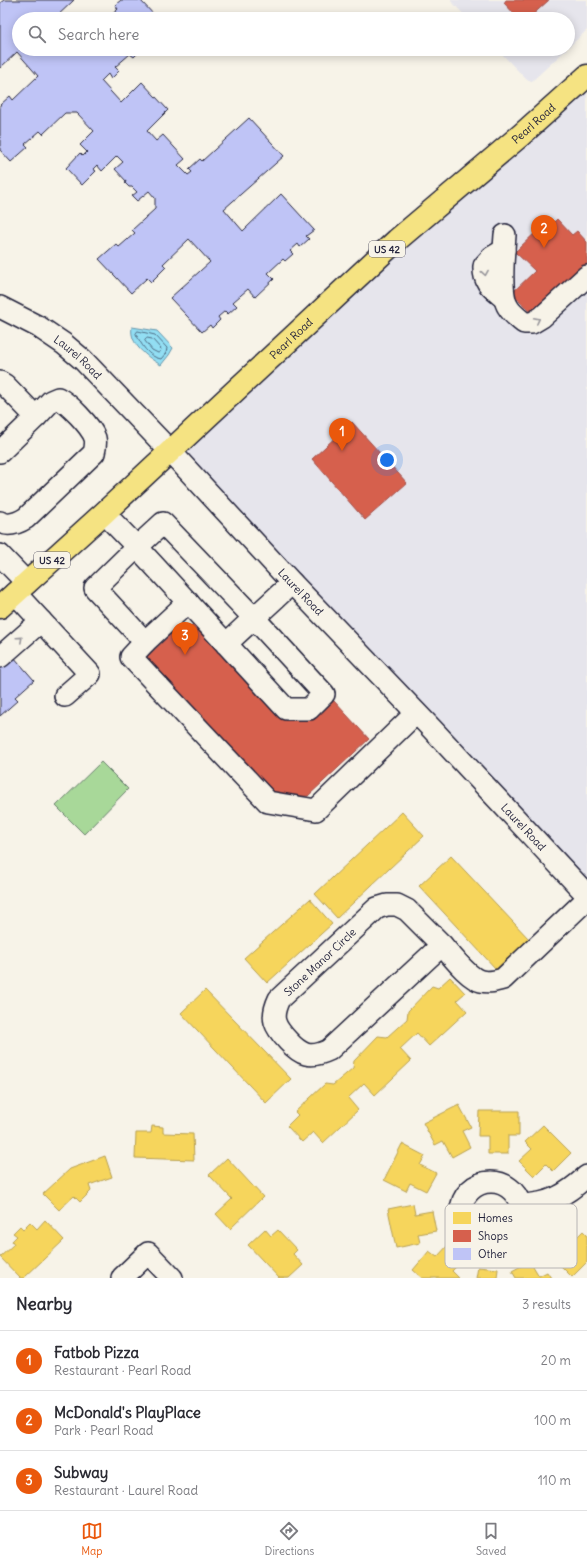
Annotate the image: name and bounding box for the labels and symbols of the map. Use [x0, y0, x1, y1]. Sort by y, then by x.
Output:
street label: Pearl Road [509, 100, 559, 147]
pin: 2 [531, 215, 557, 248]
road number: US 42 [369, 241, 405, 257]
one-way arrow [480, 270, 489, 277]
street label: Pearl Road [267, 315, 316, 362]
one-way arrow [532, 317, 540, 325]
street label: Laurel Road [51, 332, 105, 383]
pin: 1 [329, 418, 355, 451]
your location [377, 450, 397, 470]
road number: US 42 [34, 552, 70, 568]
street label: Laurel Road [275, 566, 327, 619]
pin: 3 [172, 622, 198, 655]
one-way arrow [16, 636, 23, 643]
street label: Laurel Road [498, 801, 549, 854]
street label: Stone Manor Circle [281, 925, 359, 999]
legend [445, 1204, 577, 1268]
text: Homes [478, 1211, 513, 1225]
text: Shops [478, 1229, 508, 1243]
text: Other [478, 1247, 507, 1261]

